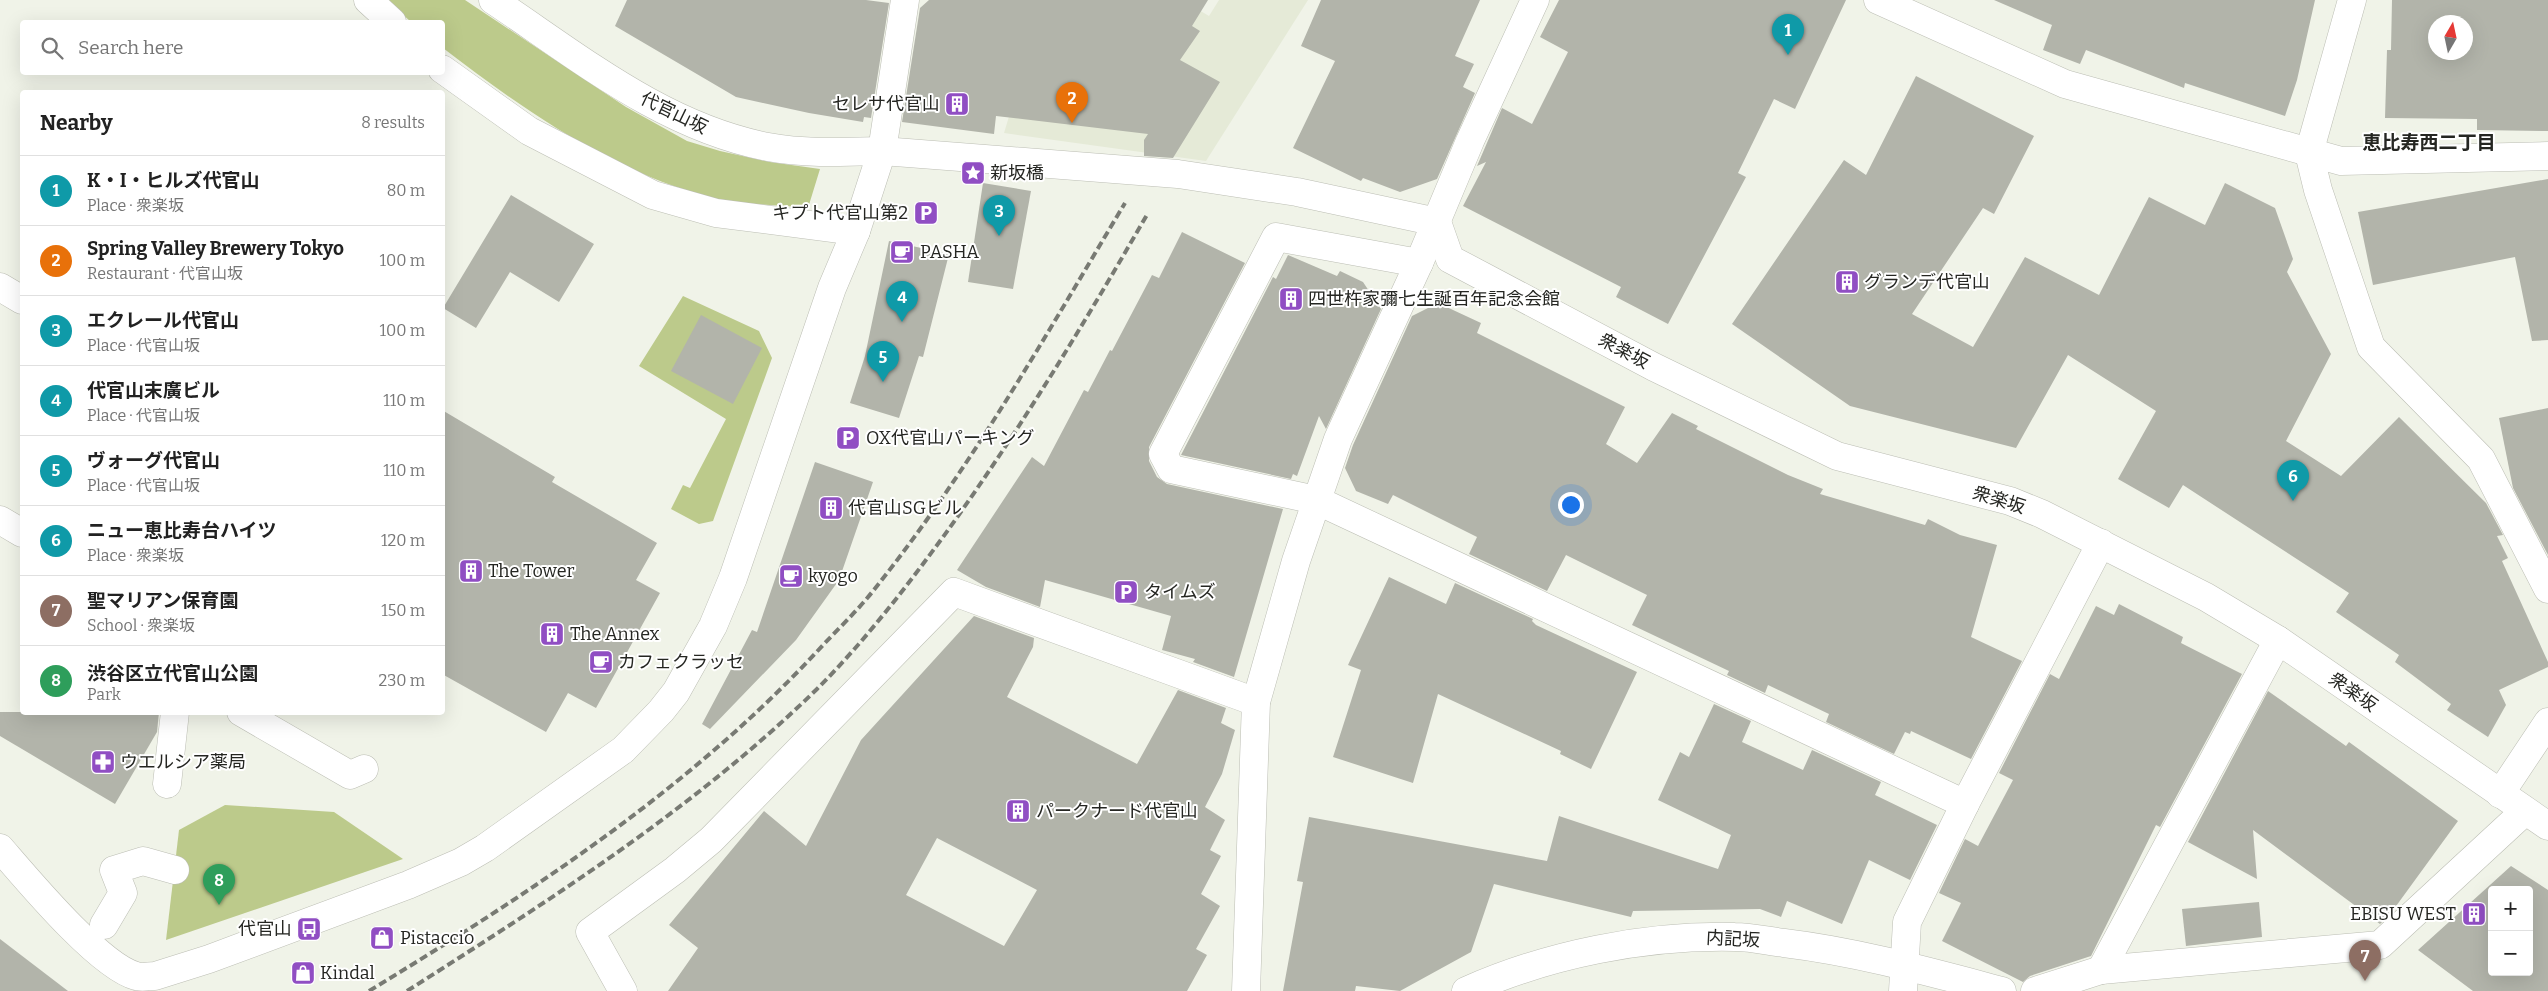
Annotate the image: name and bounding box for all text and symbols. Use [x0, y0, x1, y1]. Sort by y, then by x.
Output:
pin: 1 [1772, 14, 1804, 55]
north arrow [2428, 15, 2473, 60]
search box [20, 20, 445, 75]
icon: search [38, 34, 66, 62]
text: Search here [78, 36, 183, 59]
pin: 2 [1056, 82, 1088, 123]
street label: 代官山坂 [637, 87, 711, 139]
building icon: セレサ代官山 [944, 91, 970, 117]
place label: セレサ代官山 [832, 93, 940, 115]
text: Nearby [40, 110, 113, 136]
text: 8 results [361, 113, 425, 132]
district label: 恵比寿西二丁目 [2362, 131, 2496, 154]
place icon: 新坂橋 [960, 160, 986, 186]
place label: 新坂橋 [990, 162, 1044, 184]
text: K・I・ヒルズ代官山 [87, 169, 260, 192]
text: 1 [53, 181, 59, 200]
text: 80 m [387, 181, 425, 200]
pin: 3 [983, 195, 1015, 236]
text: Place · 衆楽坂 [87, 196, 184, 215]
parking icon: キプト代官山第2 [913, 200, 939, 226]
place label: キプト代官山第2 [772, 202, 908, 224]
text: Spring Valley Brewery Tokyo [87, 237, 344, 260]
cafe icon: PASHA [889, 239, 915, 265]
place label: PASHA [920, 241, 979, 263]
text: 2 [51, 251, 61, 270]
text: 100 m [380, 251, 425, 270]
text: Restaurant · 代官山坂 [87, 264, 243, 283]
building icon: グランデ代官山 [1834, 269, 1860, 295]
place label: グランデ代官山 [1864, 271, 1990, 293]
pin: 4 [886, 281, 918, 322]
building icon: 四世杵家彌七生誕百年記念会館 [1278, 286, 1304, 312]
place label: 四世杵家彌七生誕百年記念会館 [1308, 288, 1560, 310]
text: エクレール代官山 [87, 309, 239, 332]
text: 3 [51, 321, 61, 340]
text: 100 m [380, 321, 425, 340]
street label: 衆楽坂 [1595, 329, 1653, 373]
text: Place · 代官山坂 [87, 336, 200, 355]
pin: 5 [867, 341, 899, 382]
text: 代官山末廣ビル [87, 379, 220, 402]
text: 4 [51, 391, 61, 410]
text: 110 m [383, 391, 425, 410]
text: Place · 代官山坂 [87, 406, 200, 425]
parking icon: OX代官山パーキング [835, 425, 861, 451]
place label: OX代官山パーキング [866, 427, 1034, 449]
text: ヴォーグ代官山 [87, 449, 220, 472]
pin: 6 [2277, 460, 2309, 501]
text: 5 [52, 461, 60, 480]
text: 110 m [383, 461, 425, 480]
text: Place · 代官山坂 [87, 476, 200, 495]
street label: 衆楽坂 [1970, 482, 2028, 518]
your location [1558, 492, 1584, 518]
building icon: 代官山SGビル [818, 495, 844, 521]
place label: 代官山SGビル [848, 497, 962, 519]
text: ニュー恵比寿台ハイツ [87, 519, 277, 542]
text: 6 [51, 531, 61, 550]
text: 120 m [381, 531, 425, 550]
text: Place · 衆楽坂 [87, 546, 184, 565]
building icon: The Tower [458, 558, 484, 584]
place label: The Tower [488, 560, 575, 582]
cafe icon: kyogo [778, 563, 804, 589]
place label: kyogo [808, 565, 858, 587]
parking icon: タイムズ [1113, 579, 1139, 605]
place label: タイムズ [1144, 581, 1216, 603]
text: 聖マリアン保育園 [87, 589, 238, 612]
text: 7 [52, 601, 60, 620]
text: 150 m [381, 601, 425, 620]
text: School · 衆楽坂 [87, 616, 195, 635]
building icon: The Annex [539, 621, 565, 647]
place label: The Annex [570, 623, 659, 645]
cafe icon: カフェクラッセ [588, 649, 614, 675]
place label: カフェクラッセ [618, 651, 744, 673]
text: 渋谷区立代官山公園 [87, 662, 258, 685]
street label: 衆楽坂 [2325, 668, 2381, 716]
text: 8 [51, 671, 61, 690]
text: 230 m [378, 671, 425, 690]
text: Park [87, 685, 121, 704]
pharmacy icon: ウエルシア薬局 [90, 749, 116, 775]
place label: ウエルシア薬局 [120, 751, 246, 773]
building icon: パークナード代官山 [1005, 798, 1031, 824]
place label: パークナード代官山 [1036, 800, 1198, 822]
pin: 8 [203, 864, 235, 905]
map controls [2488, 886, 2533, 976]
button: + [2488, 886, 2533, 931]
building icon: EBISU WEST [2461, 901, 2487, 927]
place label: EBISU WEST [2350, 903, 2456, 925]
bus stop icon: 代官山 [296, 916, 322, 942]
place label: 代官山 [238, 918, 292, 940]
shop icon: Pistaccio [369, 925, 395, 951]
place label: Pistaccio [400, 927, 474, 949]
street label: 内記坂 [1705, 927, 1761, 951]
button: − [2488, 931, 2533, 976]
pin: 7 [2349, 940, 2381, 981]
shop icon: Kindal [290, 960, 316, 986]
place label: Kindal [320, 962, 375, 984]

